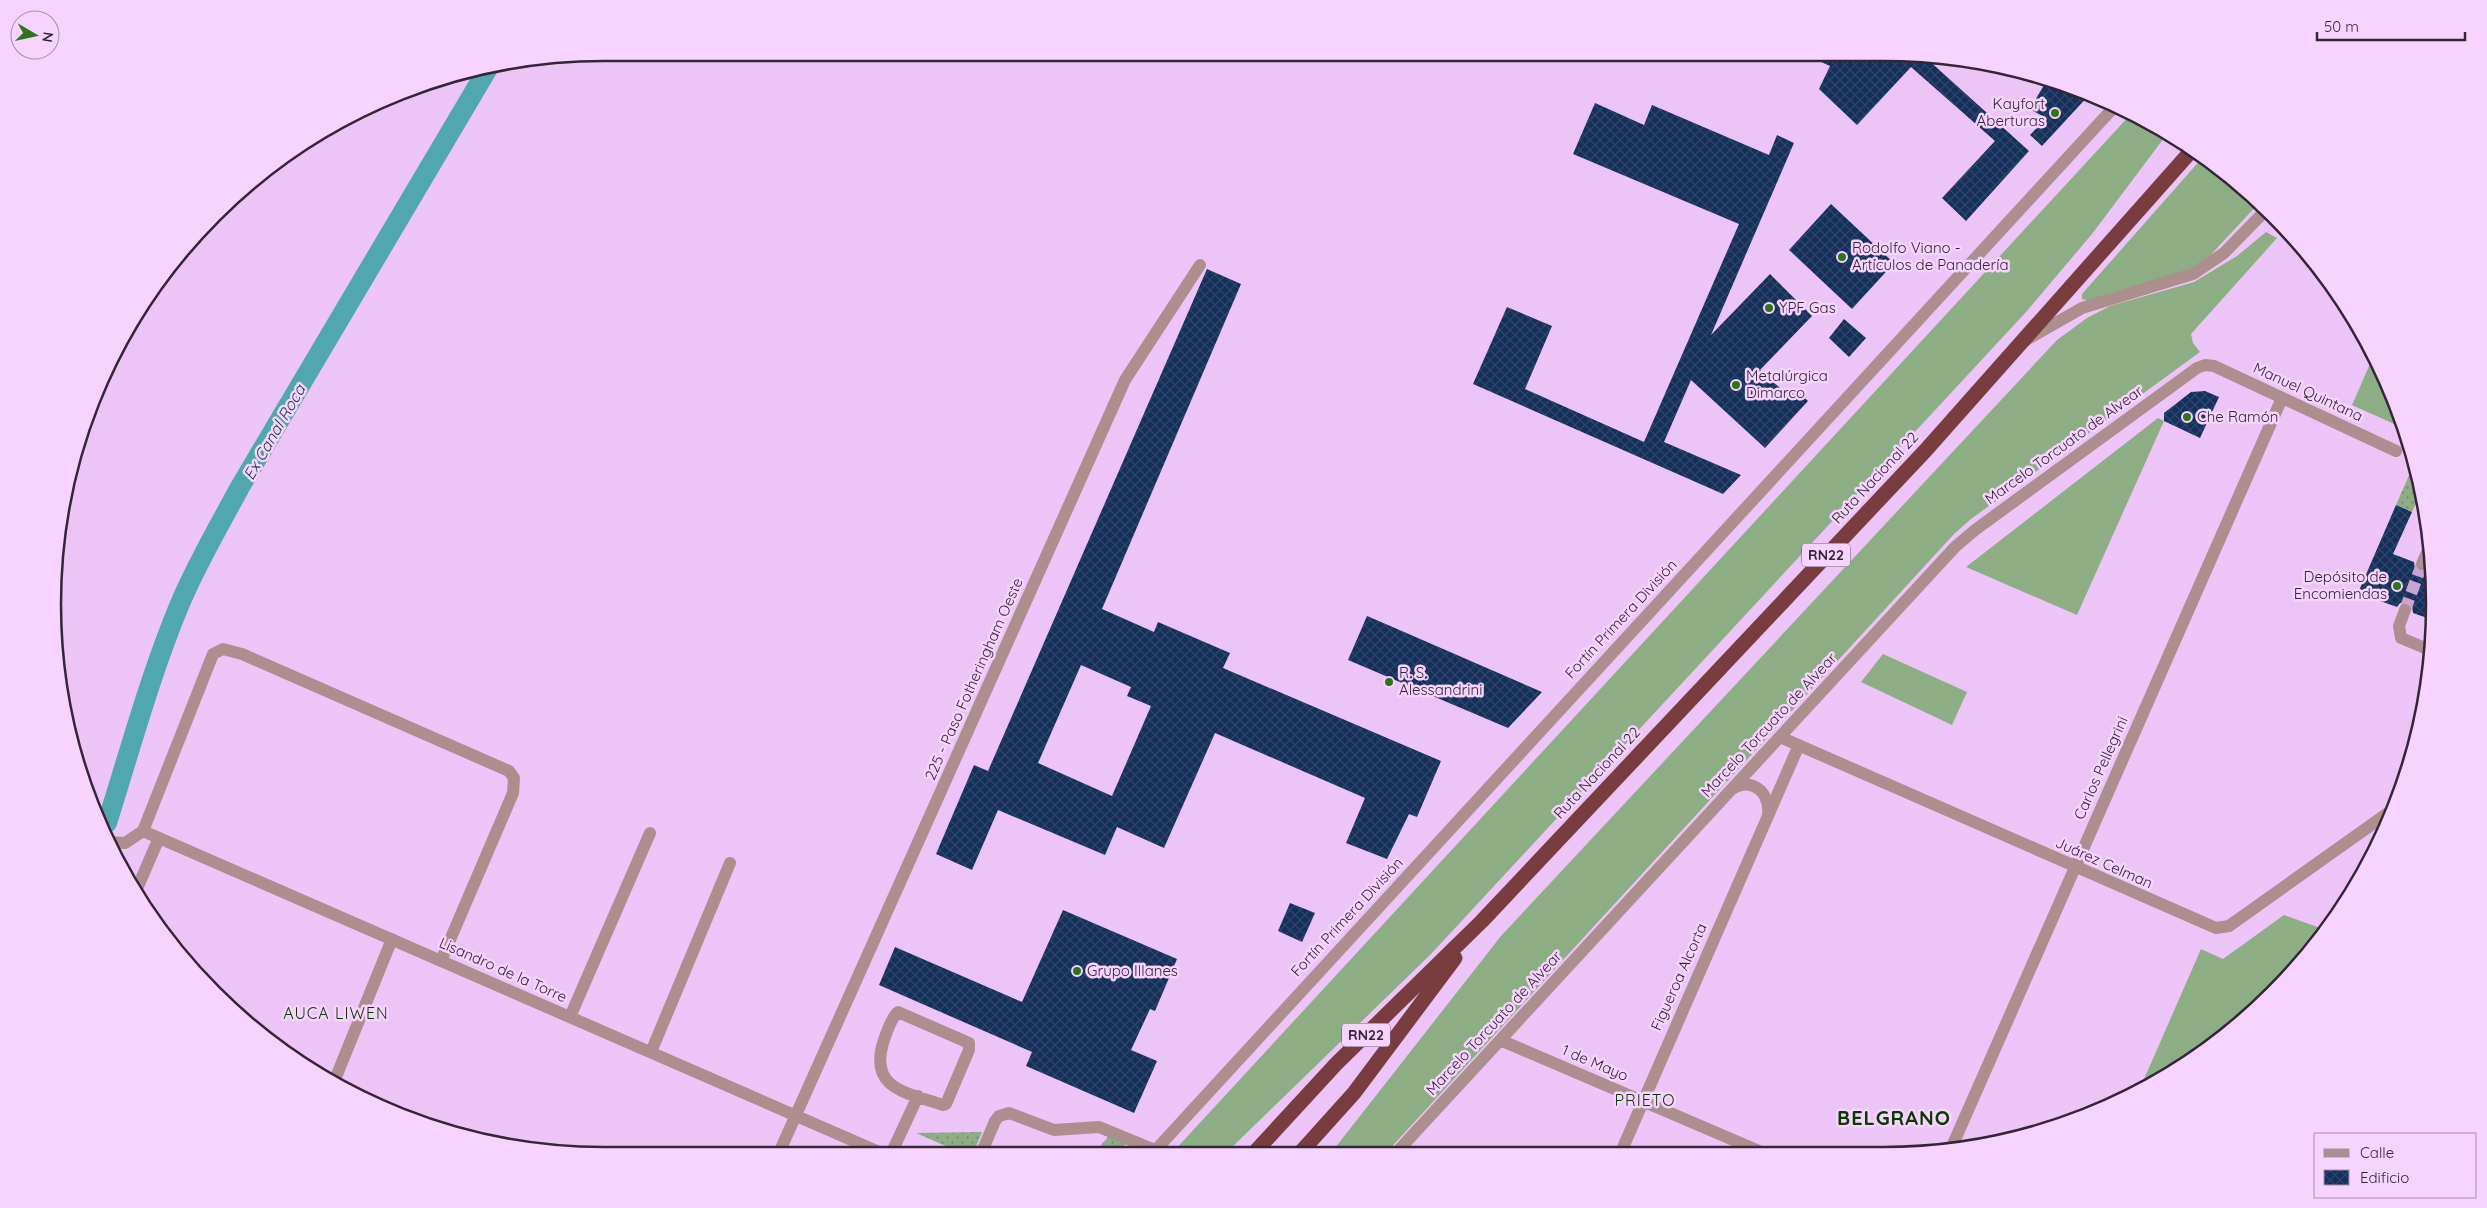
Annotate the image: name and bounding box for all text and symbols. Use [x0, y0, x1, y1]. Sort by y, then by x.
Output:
north arrow [10, 10, 60, 60]
scale bar [2317, 10, 2464, 42]
text: 50 m [2324, 17, 2359, 36]
text: N [38, 31, 58, 44]
place label: Kayfort Aberturas [1977, 94, 2045, 130]
marker: Kayfort Aberturas [2049, 107, 2061, 119]
place label: Rodolfo Viano - Artículos de Panadería [1852, 238, 2009, 274]
marker: Rodolfo Viano - Artículos de Panadería [1836, 251, 1848, 263]
place label: YPF Gas [1779, 298, 1836, 317]
marker: YPF Gas [1763, 302, 1775, 314]
street label: Manuel Quintana [2250, 358, 2366, 425]
place label: Metalúrgica Dimarco [1746, 366, 1828, 402]
marker: Metalúrgica Dimarco [1730, 379, 1742, 391]
water label: Ex Canal Roca [239, 380, 310, 483]
street label: Marcelo Torcuato de Alvear [1981, 381, 2147, 508]
place label: Che Ramón [2197, 407, 2279, 426]
marker: Che Ramón [2181, 411, 2193, 423]
street label: Ruta Nacional 22 [1827, 428, 1922, 528]
road number: RN22 [1802, 544, 1850, 566]
street label: Fortín Primera División [1560, 555, 1681, 682]
place label: Depósito de Encomiendas [2294, 567, 2387, 603]
street label: 225 - Paso Fotheringham Oeste [920, 575, 1027, 783]
marker: Depósito de Encomiendas [2391, 580, 2403, 592]
street label: Marcelo Torcuato de Alvear [1697, 648, 1841, 801]
place label: R. S. Alessandrini [1399, 663, 1482, 699]
marker: R. S. Alessandrini [1383, 676, 1395, 688]
street label: Carlos Pellegrini [2069, 713, 2132, 822]
street label: Ruta Nacional 22 [1549, 723, 1644, 823]
street label: Juárez Celman [2053, 833, 2156, 892]
street label: Fortín Primera División [1286, 853, 1407, 980]
street label: Figueroa Alcorta [1646, 920, 1711, 1033]
street label: Lisandro de la Torre [436, 933, 570, 1006]
street label: Marcelo Torcuato de Alvear [1422, 946, 1566, 1099]
place label: Grupo Illanes [1087, 961, 1178, 980]
marker: Grupo Illanes [1071, 965, 1083, 977]
district label: AUCA LIWEN [283, 1003, 389, 1023]
road number: RN22 [1342, 1024, 1390, 1046]
street label: 1 de Mayo [1559, 1040, 1631, 1085]
district label: PRIETO [1615, 1090, 1675, 1110]
district label: BELGRANO [1837, 1105, 1951, 1130]
legend [2314, 1133, 2477, 1198]
text: Calle [2360, 1143, 2394, 1162]
text: Edificio [2360, 1168, 2409, 1187]

